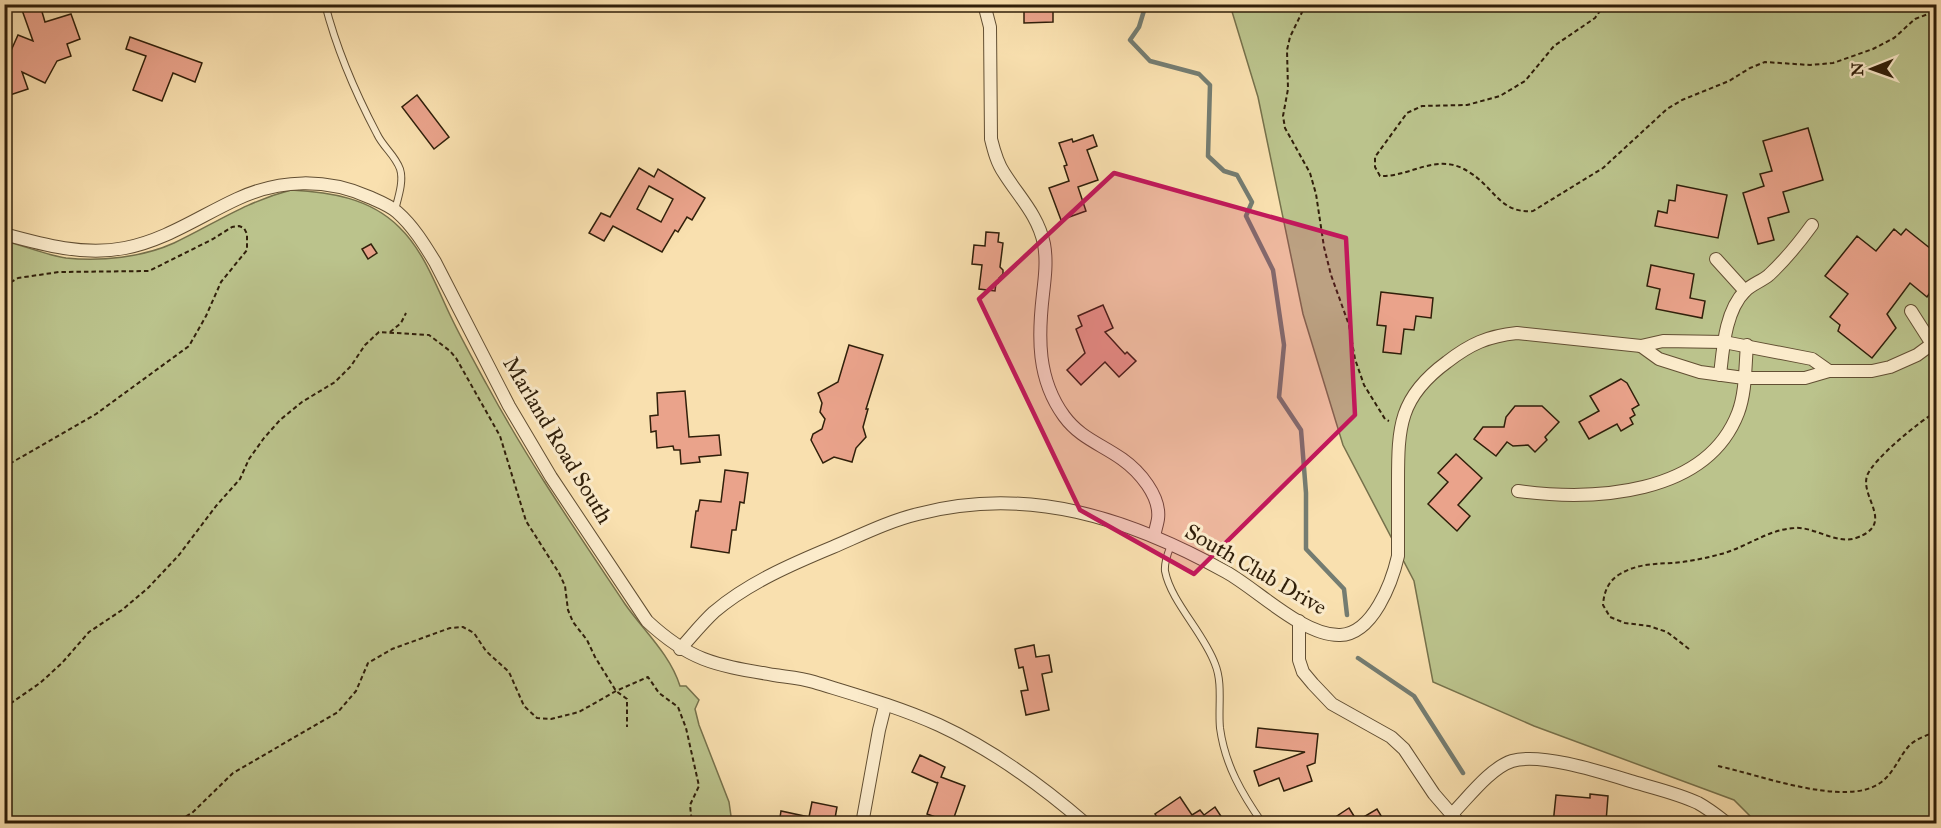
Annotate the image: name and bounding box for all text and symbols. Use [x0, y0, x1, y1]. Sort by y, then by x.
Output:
north arrow [1842, 39, 1902, 99]
text: N [1848, 62, 1867, 76]
street label: Marland Road South [497, 351, 619, 529]
street label: South Club Drive [1180, 518, 1332, 620]

